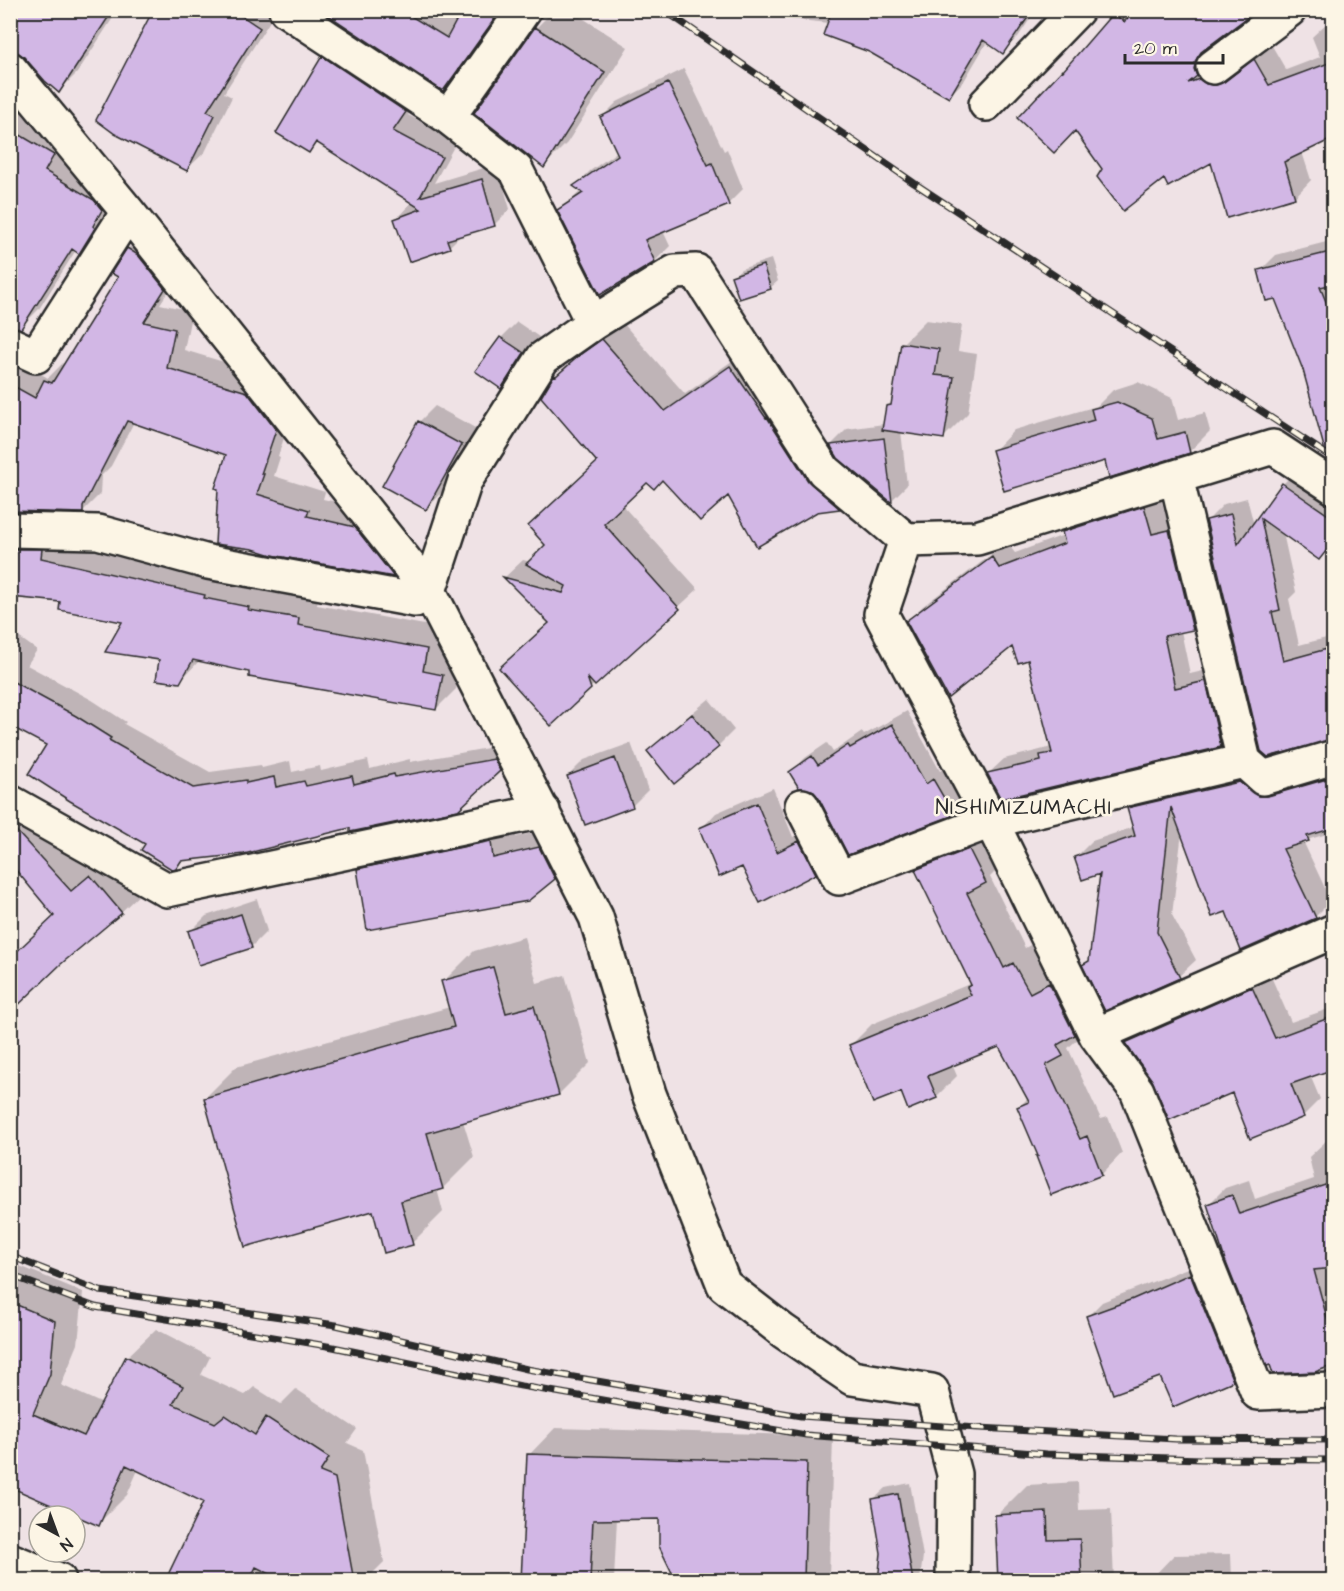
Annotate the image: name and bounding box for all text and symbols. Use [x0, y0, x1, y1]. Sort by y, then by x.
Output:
scale bar [1125, 27, 1222, 65]
text: 20 m [1134, 36, 1177, 61]
district label: NISHIMIZUMACHI [935, 793, 1113, 822]
north arrow [27, 1504, 87, 1564]
text: N [55, 1533, 77, 1556]

